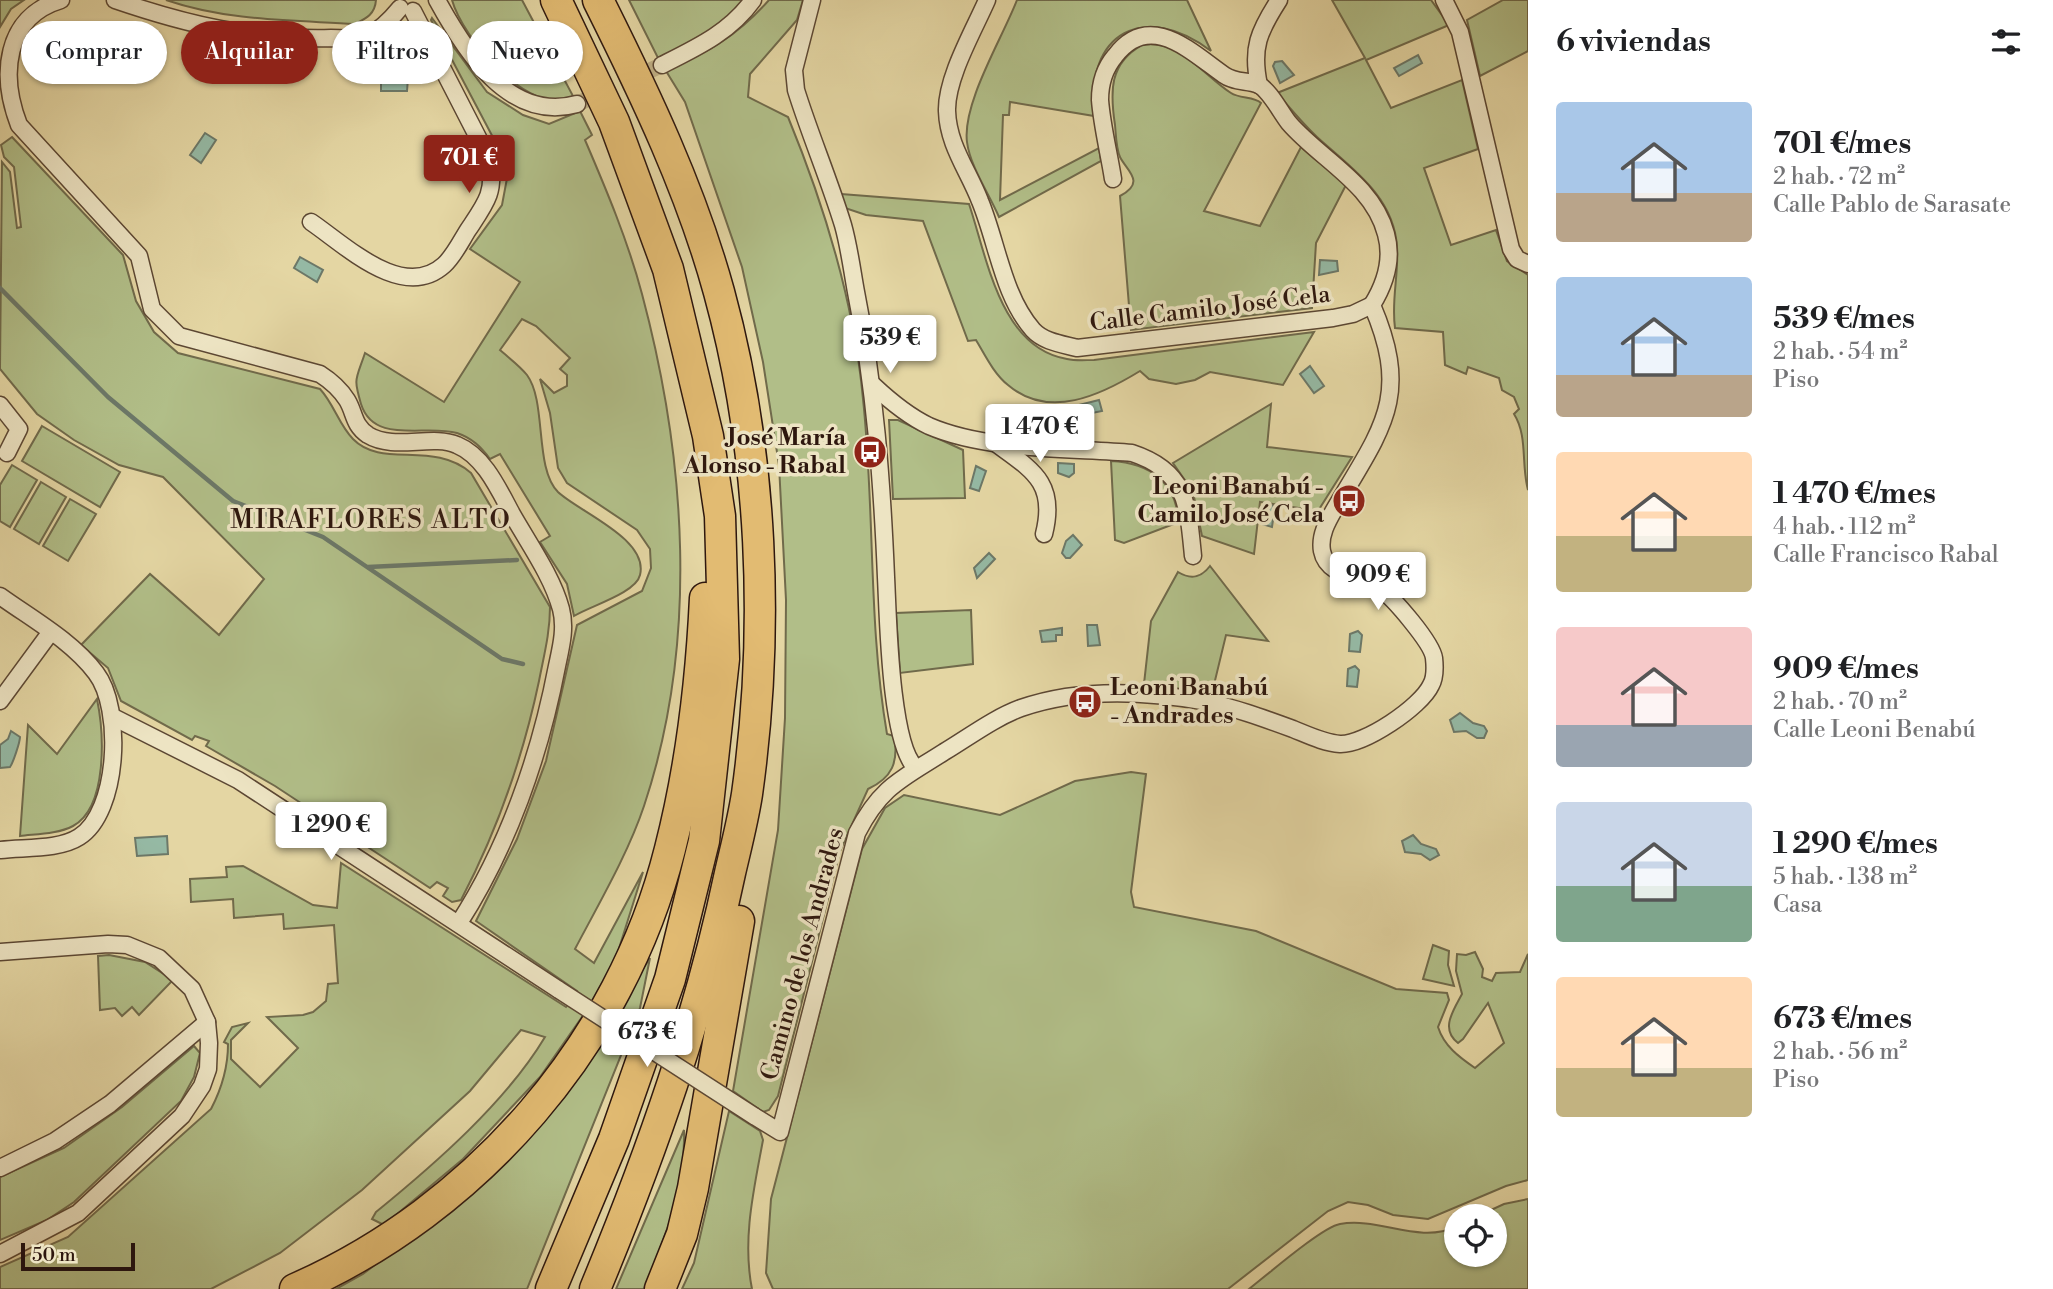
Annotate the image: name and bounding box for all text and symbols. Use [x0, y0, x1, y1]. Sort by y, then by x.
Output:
chip: Comprar [21, 21, 167, 84]
chip: Alquilar [181, 21, 318, 84]
chip: Filtros [332, 21, 453, 84]
chip: Nuevo [467, 21, 583, 84]
text: 6 viviendas [1556, 23, 1711, 61]
icon: filters [1987, 23, 2025, 61]
text: 701 €/mes [1773, 125, 1911, 163]
icon: home [1612, 130, 1696, 214]
pin: 701 € [420, 136, 518, 195]
text: 701 € [440, 144, 498, 172]
text: 2 hab. · 72 m² [1773, 163, 1905, 191]
text: Calle Pablo de Sarasate [1773, 191, 2011, 219]
street label: Calle Camilo José Cela [1088, 279, 1333, 339]
text: 539 €/mes [1773, 300, 1915, 338]
icon: home [1612, 305, 1696, 389]
pin: 539 € [841, 316, 939, 375]
text: 539 € [859, 324, 921, 352]
text: 2 hab. · 54 m² [1773, 338, 1908, 366]
text: Piso [1773, 366, 1819, 394]
pin: 1 470 € [975, 405, 1105, 464]
text: 1 470 € [1001, 413, 1079, 441]
place label: José María Alonso - Rabal [682, 423, 847, 481]
bus stop icon: José María Alonso - Rabal [851, 433, 889, 471]
place label: Leoni Banabú - Camilo José Cela [1137, 472, 1325, 530]
text: 1 470 €/mes [1773, 475, 1936, 513]
icon: home [1612, 480, 1696, 564]
bus stop icon: Leoni Banabú - Camilo José Cela [1330, 482, 1368, 520]
district label: MIRAFLORES ALTO [230, 504, 512, 536]
text: 4 hab. · 112 m² [1773, 513, 1915, 541]
text: Calle Francisco Rabal [1773, 541, 1999, 569]
pin: 909 € [1329, 552, 1427, 612]
text: 909 € [1346, 561, 1410, 589]
text: 909 €/mes [1773, 650, 1919, 688]
icon: home [1612, 655, 1696, 739]
place label: Leoni Banabú - Andrades [1110, 673, 1268, 731]
bus stop icon: Leoni Banabú - Andrades [1066, 683, 1104, 721]
text: 2 hab. · 70 m² [1773, 688, 1907, 716]
text: Calle Leoni Benabú [1773, 716, 1976, 744]
pin: 1 290 € [266, 802, 396, 862]
text: 1 290 € [292, 811, 370, 839]
street label: Camino de los Andrades [755, 824, 851, 1084]
text: 1 290 €/mes [1773, 825, 1938, 863]
icon: home [1612, 830, 1696, 914]
text: 5 hab. · 138 m² [1773, 863, 1917, 891]
text: Casa [1773, 891, 1822, 919]
text: 673 €/mes [1773, 1000, 1912, 1038]
icon: home [1612, 1005, 1696, 1089]
pin: 673 € [598, 1010, 696, 1069]
text: 673 € [617, 1018, 677, 1046]
text: 2 hab. · 56 m² [1773, 1038, 1907, 1066]
text: Piso [1773, 1066, 1819, 1094]
map controls [1444, 1204, 1507, 1267]
button: locate [1444, 1204, 1507, 1267]
scale bar [21, 1240, 135, 1272]
text: 50 m [32, 1243, 76, 1267]

